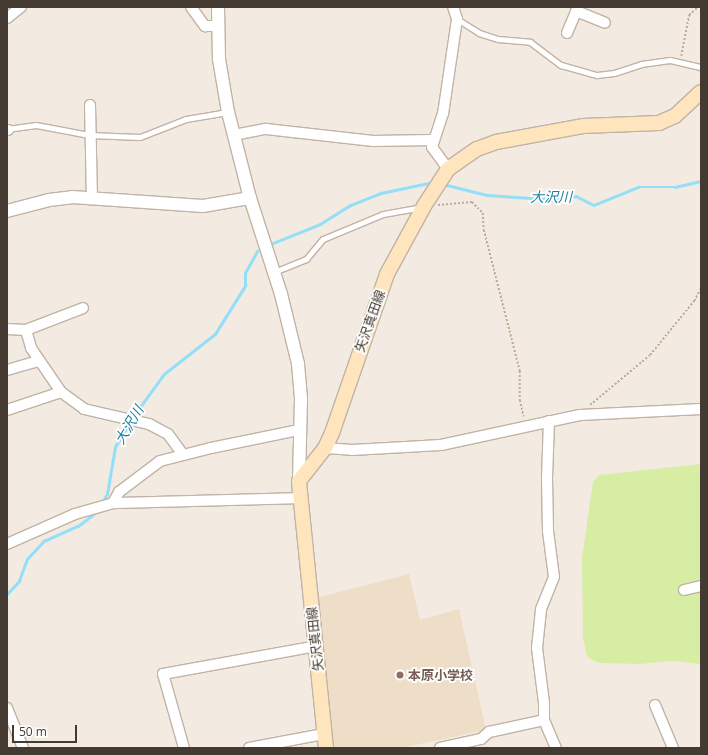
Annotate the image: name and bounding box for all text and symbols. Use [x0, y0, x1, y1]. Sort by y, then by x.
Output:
water label: 大沢川 [530, 189, 572, 205]
street label: 矢沢真田線 [352, 288, 388, 354]
water label: 大沢川 [111, 403, 147, 447]
street label: 矢沢真田線 [304, 606, 326, 672]
place label: 本原小学校 [408, 667, 473, 683]
marker: 本原小学校 [395, 670, 405, 680]
scale bar [14, 717, 79, 743]
text: 50 m [19, 723, 47, 740]

